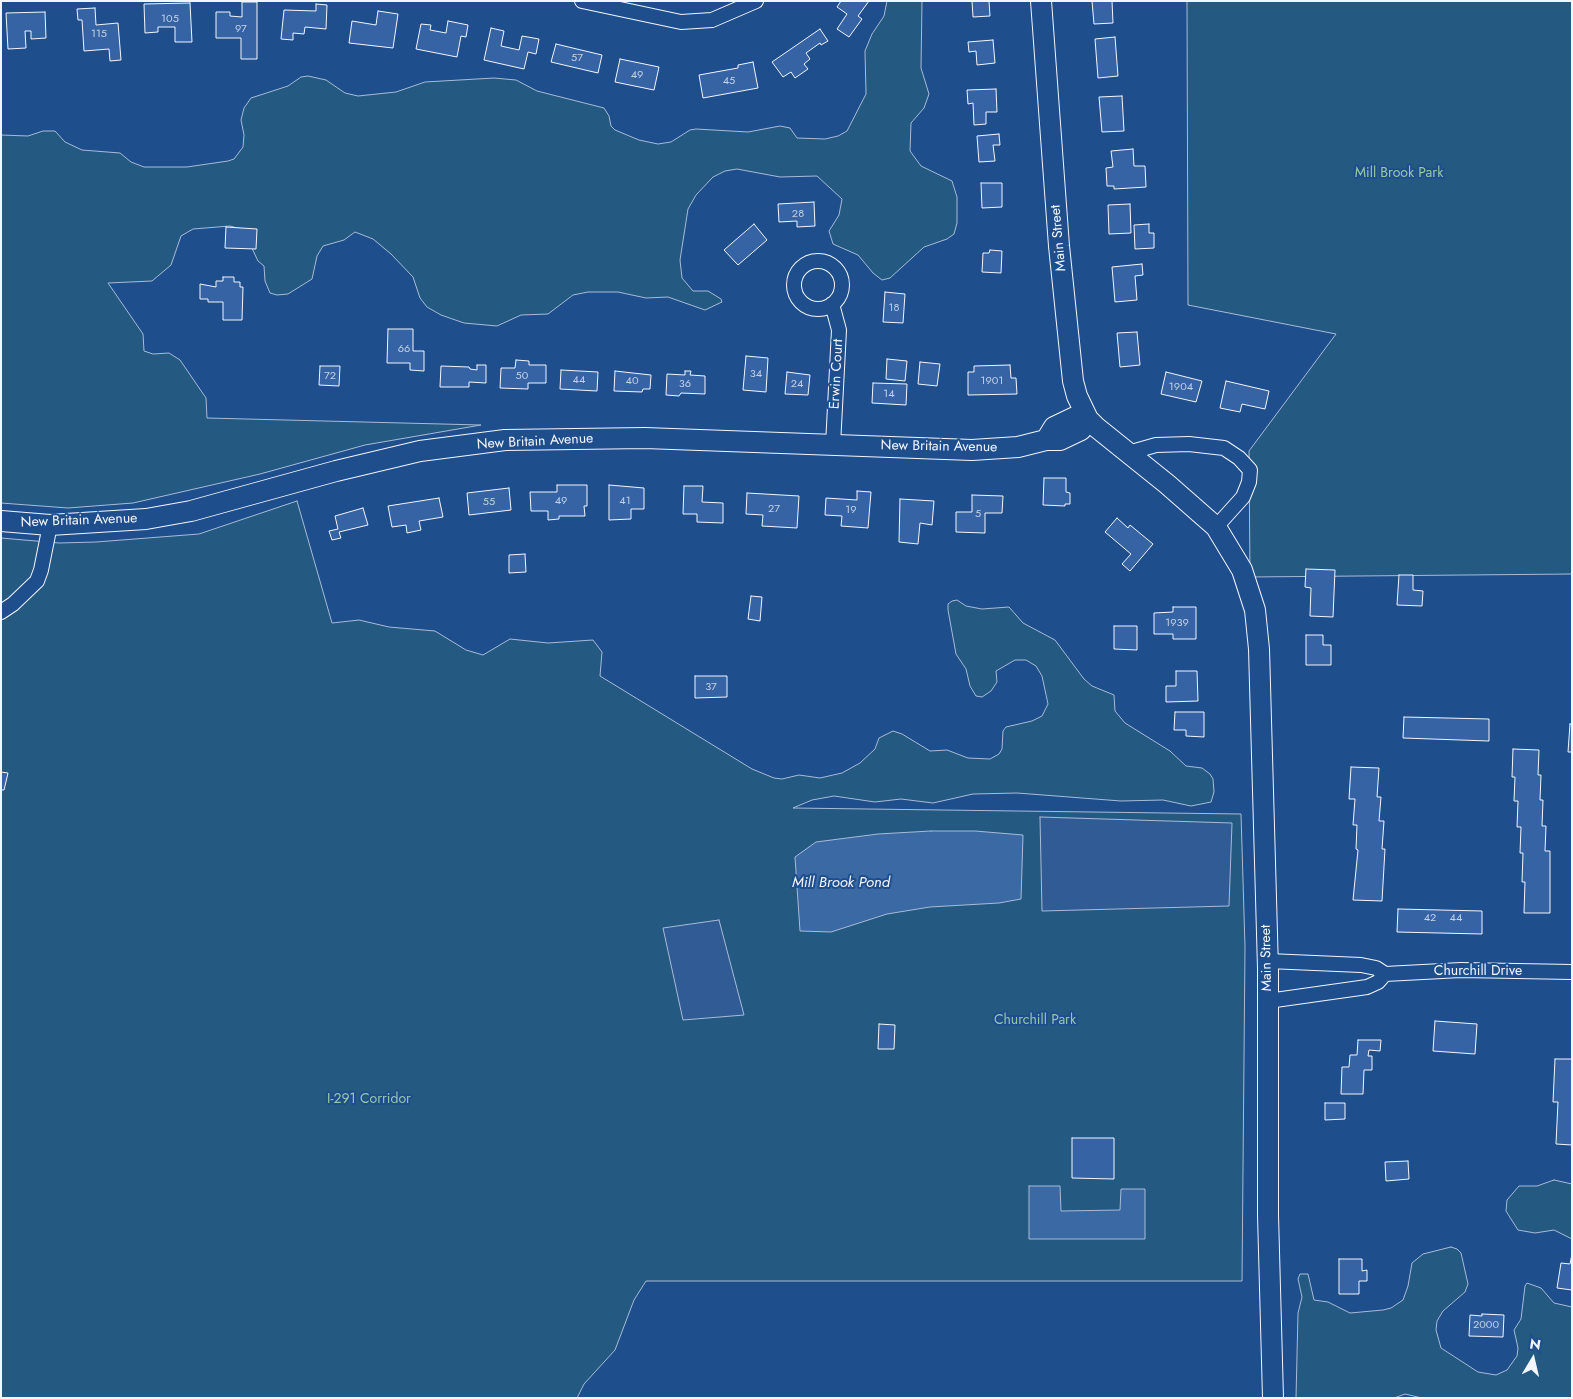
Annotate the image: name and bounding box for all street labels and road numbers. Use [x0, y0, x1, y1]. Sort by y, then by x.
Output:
street label: Main Street [1048, 204, 1070, 272]
street label: Erwin Court [827, 338, 847, 410]
street label: New Britain Avenue [476, 431, 594, 453]
street label: New Britain Avenue [881, 438, 997, 456]
street label: New Britain Avenue [20, 511, 138, 531]
street label: Main Street [1258, 925, 1276, 991]
street label: Churchill Drive [1434, 964, 1522, 980]

